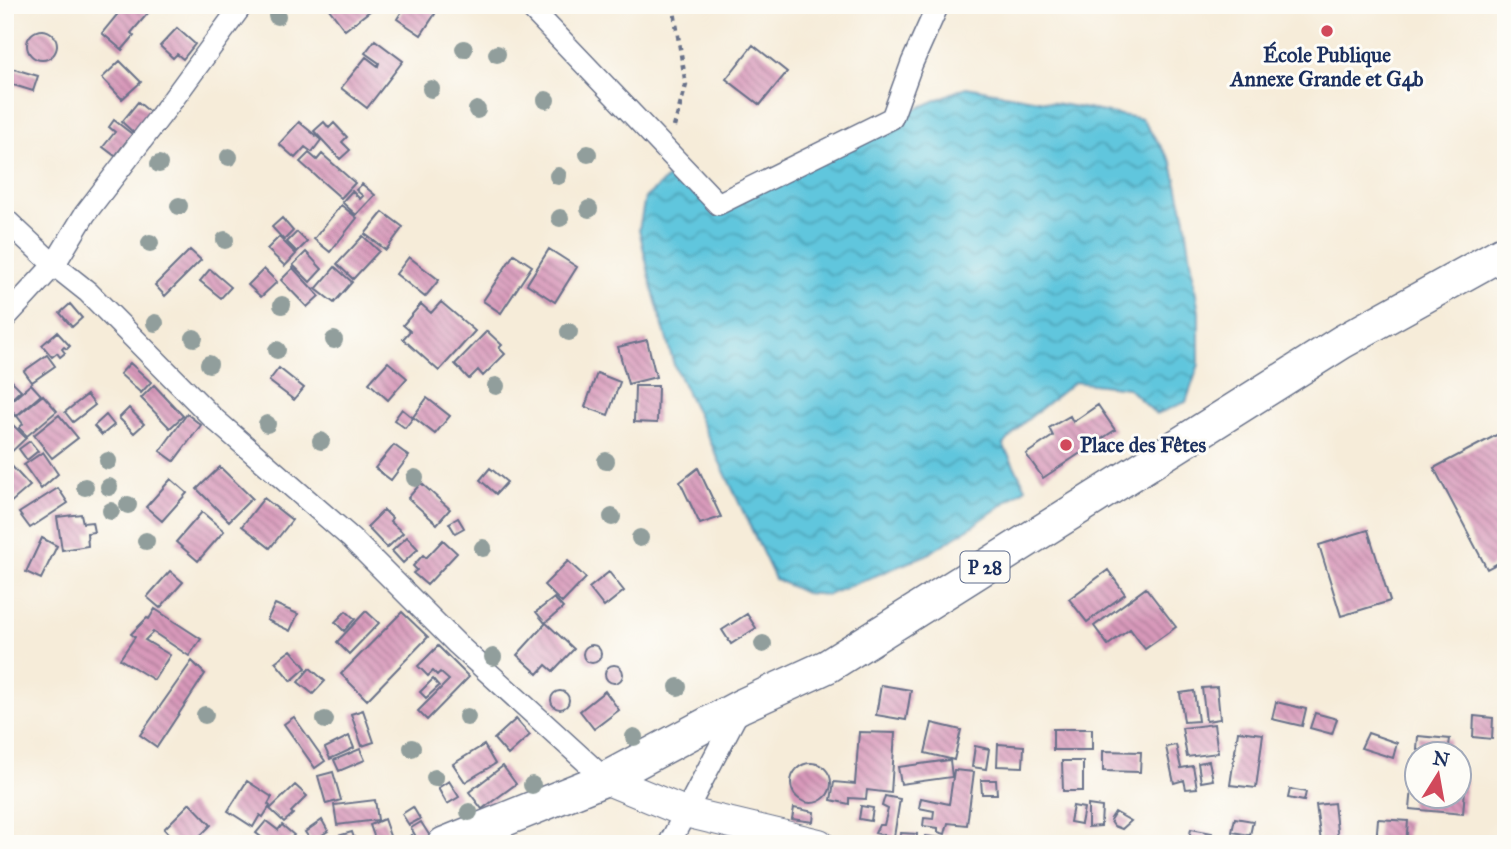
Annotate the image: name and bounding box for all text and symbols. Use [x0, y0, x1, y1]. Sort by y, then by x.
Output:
marker: École Publique Annexe Grande et G4b [1319, 23, 1335, 39]
place label: École Publique Annexe Grande et G4b [1228, 41, 1424, 92]
place label: Place des Fêtes [1080, 432, 1207, 458]
marker: Place des Fêtes [1058, 437, 1074, 453]
road number: P 28 [960, 552, 1010, 582]
north arrow [1402, 740, 1472, 810]
text: N [1431, 746, 1451, 772]

